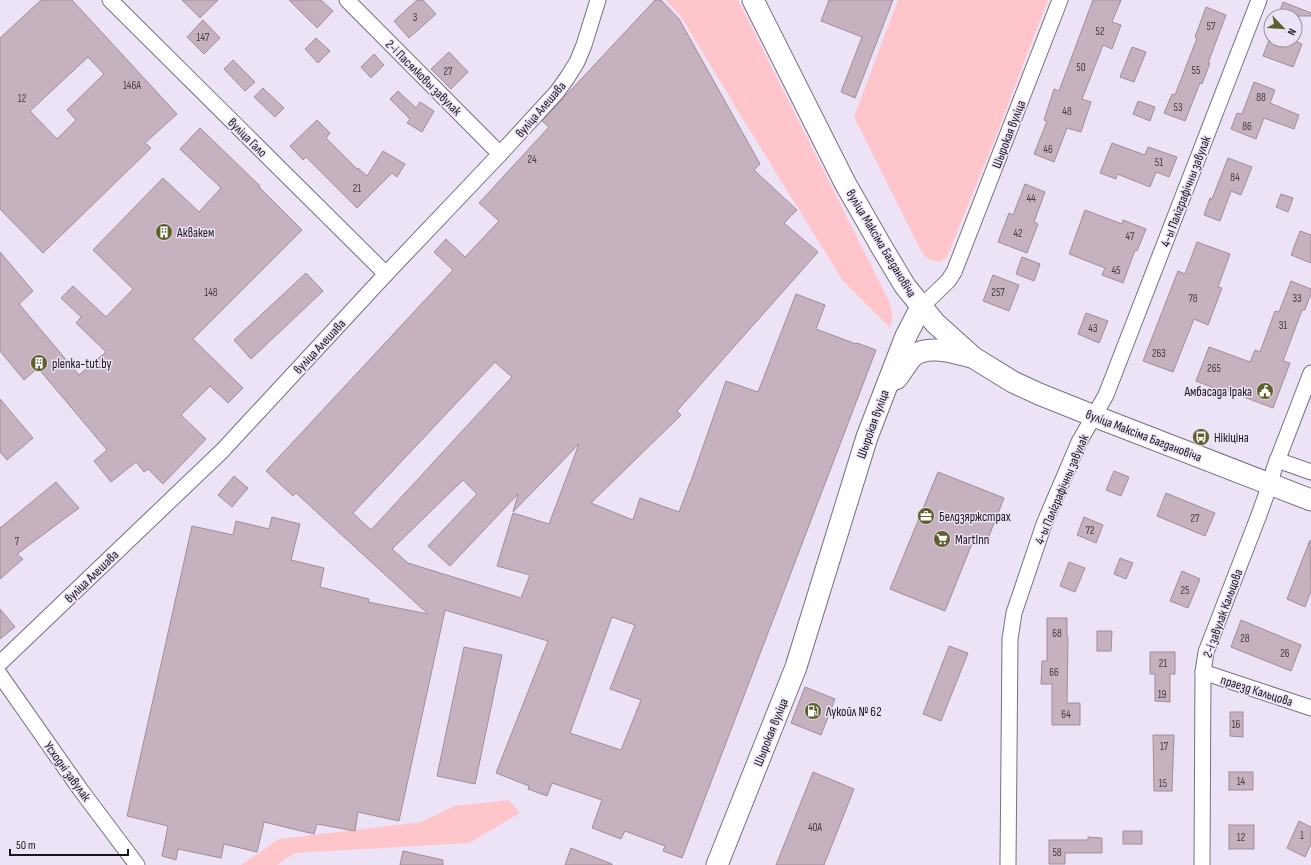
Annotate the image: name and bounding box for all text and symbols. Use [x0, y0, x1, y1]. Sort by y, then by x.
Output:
north arrow [1263, 8, 1303, 48]
house number: 3 [413, 11, 418, 24]
house number: 57 [1207, 20, 1216, 33]
house number: 52 [1096, 25, 1105, 38]
text: N [1284, 27, 1299, 38]
house number: 147 [197, 31, 210, 44]
street label: 2-і Пасялковы завулак [382, 36, 465, 119]
house number: 50 [1076, 61, 1086, 74]
house number: 55 [1192, 64, 1200, 77]
house number: 27 [444, 65, 453, 78]
street label: вуліца Алешава [512, 78, 569, 141]
house number: 146А [123, 79, 141, 92]
house number: 88 [1256, 91, 1266, 104]
house number: 12 [18, 92, 27, 105]
street label: Шырокая вуліца [989, 98, 1029, 171]
house number: 53 [1173, 101, 1183, 114]
house number: 48 [1062, 105, 1072, 118]
street label: вуліца Гало [224, 115, 270, 161]
house number: 86 [1242, 120, 1252, 133]
street label: 4-ы Паліграфічны завулак [1157, 133, 1215, 249]
house number: 46 [1043, 143, 1053, 156]
house number: 24 [527, 153, 537, 166]
house number: 51 [1155, 156, 1163, 169]
house number: 84 [1230, 171, 1240, 184]
house number: 21 [353, 182, 361, 195]
street label: вуліца Максіма Багдановіча [843, 187, 920, 300]
house number: 44 [1026, 192, 1036, 205]
building icon: Аквакем [154, 222, 174, 242]
place label: Аквакем [176, 225, 214, 241]
house number: 42 [1013, 227, 1023, 240]
house number: 47 [1126, 230, 1135, 243]
house number: 45 [1111, 264, 1121, 277]
house number: 148 [204, 286, 218, 299]
house number: 257 [991, 286, 1005, 299]
house number: 78 [1188, 292, 1198, 305]
house number: 33 [1292, 292, 1302, 305]
street label: вуліца Алешава [290, 316, 349, 377]
house number: 31 [1279, 319, 1287, 332]
house number: 43 [1088, 322, 1098, 335]
house number: 263 [1152, 347, 1166, 360]
building icon: plenka-tut.by [29, 353, 49, 373]
place label: plenka-tut.by [52, 356, 112, 372]
house number: 265 [1207, 362, 1221, 375]
public building icon: Амбасада Ірака [1255, 381, 1275, 401]
place label: Амбасада Ірака [1183, 384, 1252, 400]
street label: Шырокая вуліца [853, 388, 893, 461]
street label: вуліца Максіма Багдановіча [1083, 406, 1204, 465]
bus stop icon: Нікіціна [1191, 427, 1211, 447]
place label: Нікіціна [1214, 430, 1249, 446]
street label: 4-ы Паліграфічны завулак [1032, 432, 1092, 547]
office icon: Белдзяржстрах [916, 506, 936, 526]
place label: Белдзяржстрах [939, 509, 1011, 525]
house number: 27 [1191, 512, 1200, 525]
house number: 72 [1086, 524, 1095, 537]
supermarket icon: MartInn [932, 529, 952, 549]
place label: MartInn [955, 532, 989, 548]
house number: 7 [15, 535, 20, 548]
street label: вуліца Алешава [61, 547, 122, 606]
street label: 2-і завулак Кальцова [1200, 567, 1246, 660]
house number: 25 [1181, 584, 1189, 597]
house number: 68 [1052, 627, 1062, 640]
house number: 28 [1240, 632, 1250, 645]
house number: 26 [1280, 647, 1290, 660]
house number: 21 [1159, 657, 1167, 670]
house number: 66 [1049, 666, 1059, 679]
street label: праезд Кальцова [1219, 672, 1295, 710]
house number: 19 [1158, 688, 1166, 701]
street label: Шырокая вуліца [750, 696, 792, 769]
fuel station icon: Лукойл № 62 [803, 701, 823, 721]
place label: Лукойл № 62 [825, 704, 882, 720]
house number: 64 [1061, 708, 1071, 721]
house number: 16 [1232, 718, 1241, 731]
street label: Усходні завулак [40, 739, 94, 805]
house number: 17 [1160, 740, 1169, 753]
house number: 14 [1237, 775, 1246, 788]
house number: 15 [1159, 777, 1167, 790]
house number: 40А [808, 821, 822, 834]
house number: 1 [1300, 829, 1304, 842]
scale bar [10, 831, 128, 857]
house number: 12 [1237, 831, 1246, 844]
text: 50 m [16, 838, 36, 853]
house number: 58 [1052, 846, 1062, 859]

